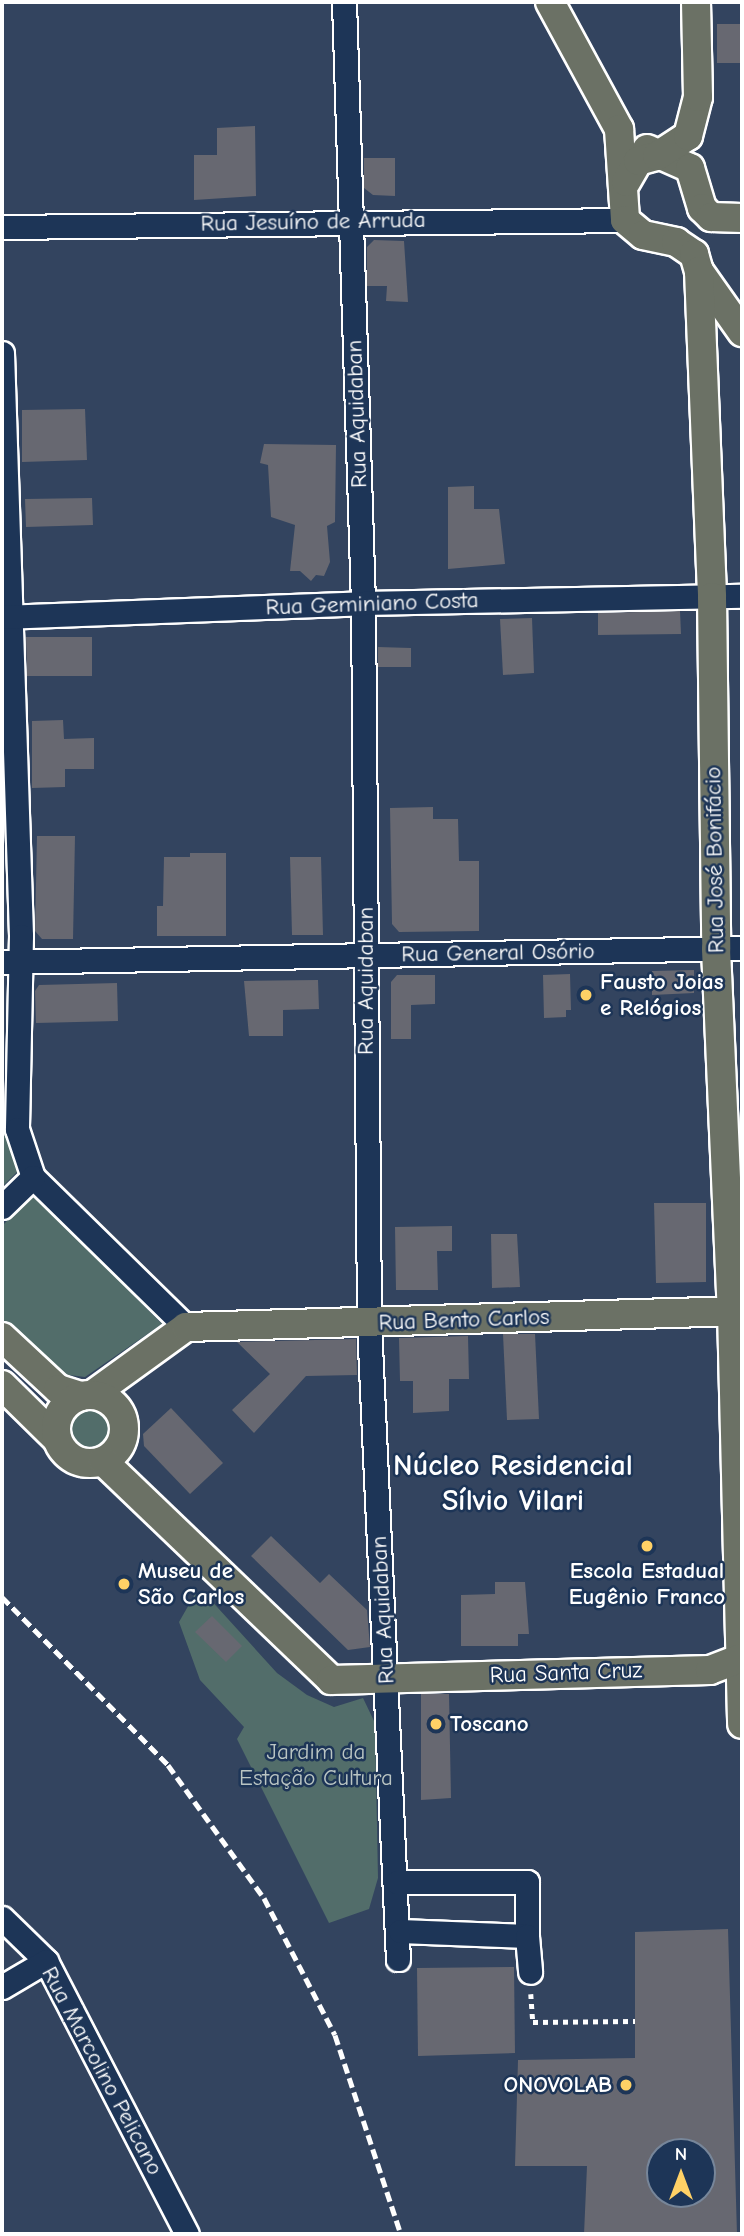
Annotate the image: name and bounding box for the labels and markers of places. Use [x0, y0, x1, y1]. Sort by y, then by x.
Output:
place label: Fausto Joias e Relógios [600, 968, 724, 1022]
marker: Fausto Joias e Relógios [578, 987, 594, 1003]
marker: Escola Estadual Eugênio Franco [639, 1538, 655, 1554]
place label: Museu de São Carlos [138, 1557, 244, 1611]
place label: Escola Estadual Eugênio Franco [569, 1557, 725, 1611]
marker: Museu de São Carlos [116, 1576, 132, 1592]
place label: Toscano [450, 1710, 529, 1738]
marker: Toscano [428, 1716, 444, 1732]
place label: ONOVOLAB [504, 2071, 612, 2099]
marker: ONOVOLAB [618, 2077, 634, 2093]

